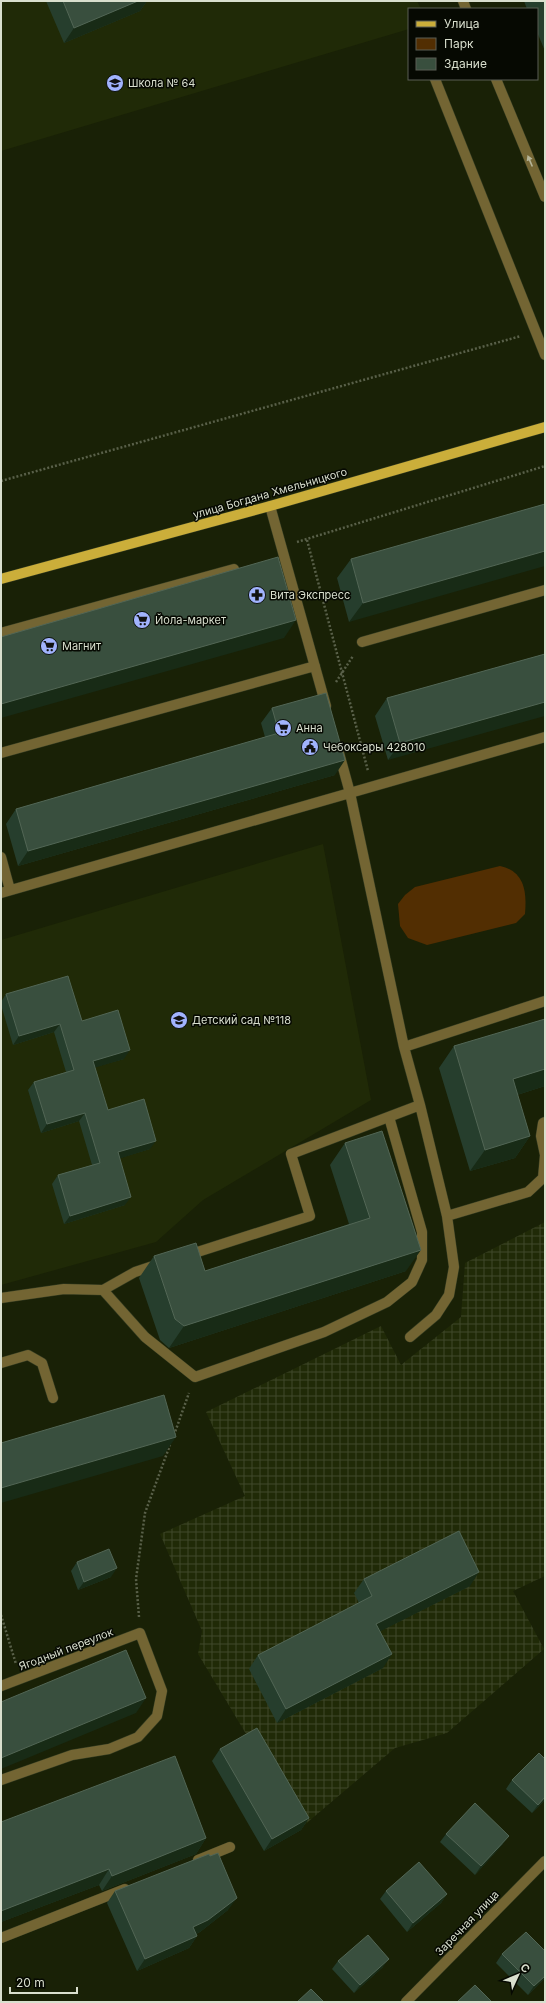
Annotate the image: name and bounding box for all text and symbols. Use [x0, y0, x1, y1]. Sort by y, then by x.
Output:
legend [408, 8, 538, 80]
text: Улица [444, 16, 479, 31]
text: Парк [444, 36, 474, 51]
text: Здание [444, 56, 487, 71]
school or university icon: Школа № 64 [105, 73, 125, 93]
place label: Школа № 64 [128, 76, 195, 90]
one-way arrow [527, 156, 533, 167]
street label: улица Богдана Хмельницкого [191, 464, 349, 522]
pharmacy icon: Вита Экспресс [247, 585, 267, 605]
place label: Вита Экспресс [270, 588, 350, 602]
supermarket icon: Йола-маркет [132, 610, 152, 630]
place label: Йола-маркет [155, 613, 227, 627]
supermarket icon: Магнит [39, 636, 59, 656]
place label: Магнит [62, 639, 102, 653]
supermarket icon: Анна [273, 718, 293, 738]
place label: Анна [296, 721, 323, 735]
public building icon: Чебоксары 428010 [300, 737, 320, 757]
place label: Чебоксары 428010 [323, 740, 425, 754]
school or university icon: Детский сад №118 [169, 1010, 189, 1030]
place label: Детский сад №118 [192, 1013, 291, 1027]
street label: Ягодный переулок [17, 1625, 115, 1673]
street label: Заречная улица [432, 1887, 502, 1959]
north arrow [498, 1955, 538, 1995]
text: С [517, 1960, 533, 1976]
scale bar [10, 1969, 77, 1995]
text: 20 m [16, 1975, 45, 1990]

